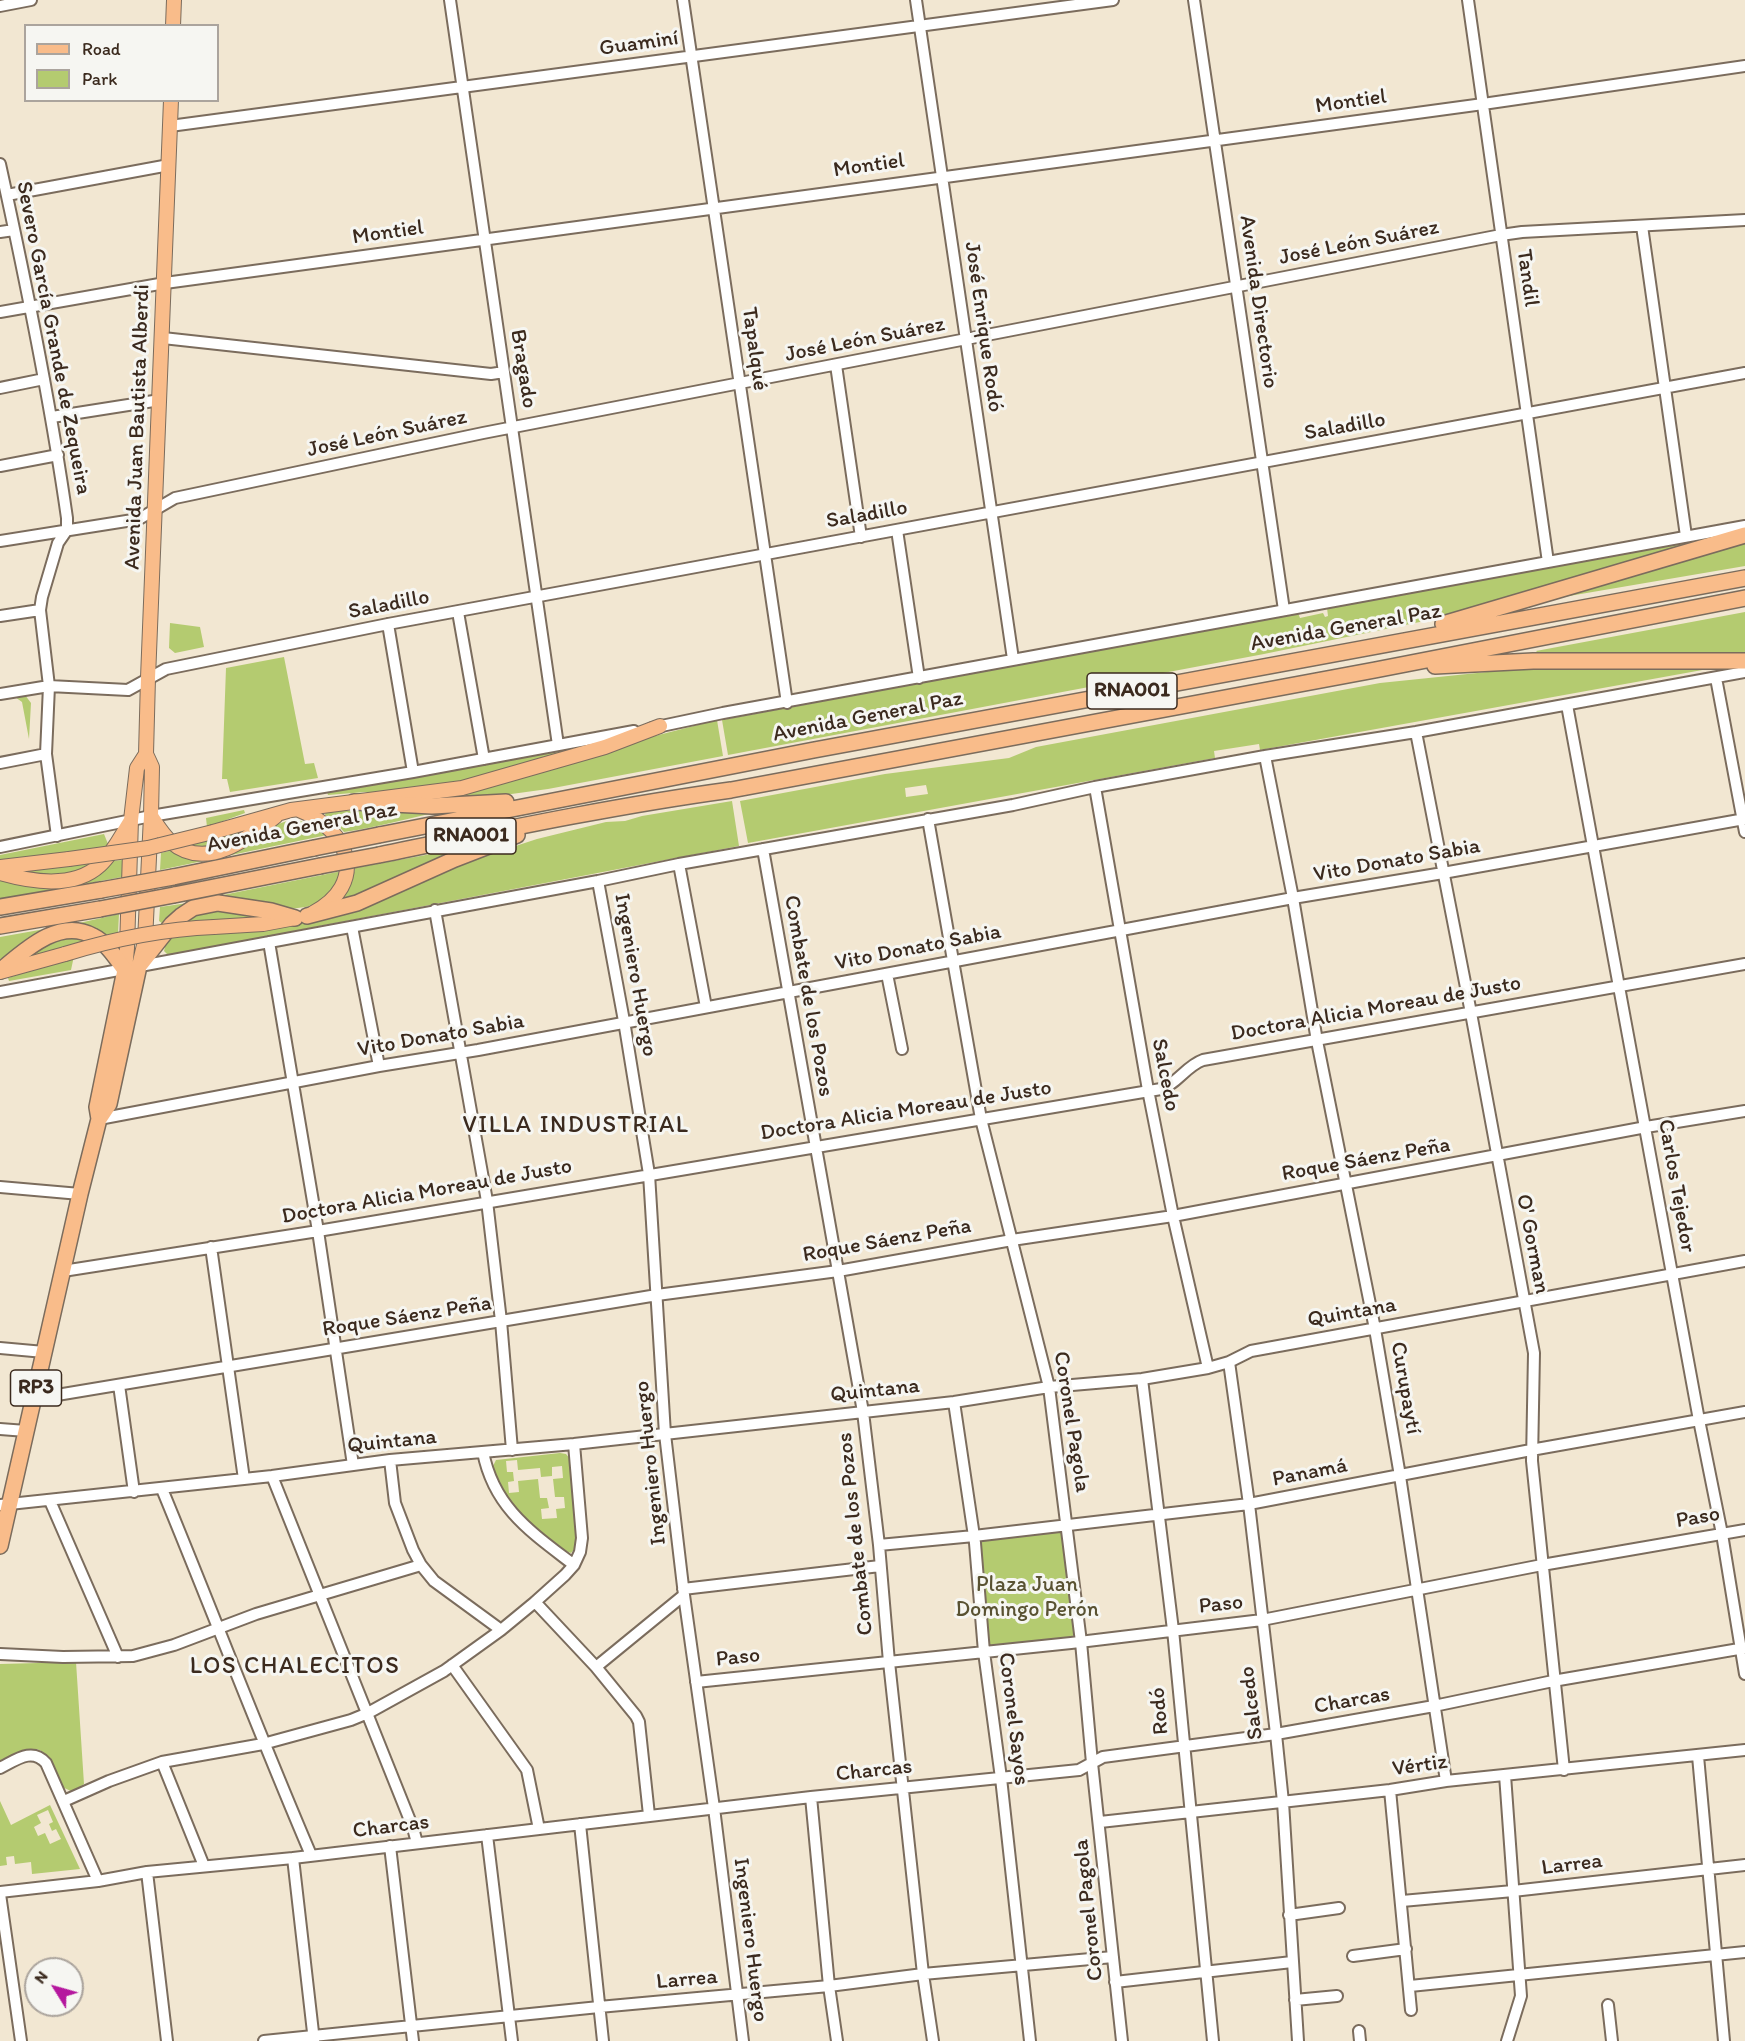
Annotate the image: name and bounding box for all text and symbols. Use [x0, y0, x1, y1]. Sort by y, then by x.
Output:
legend [24, 24, 219, 102]
street label: Guaminí [598, 25, 680, 63]
text: Road [82, 38, 121, 60]
text: Park [82, 68, 117, 90]
street label: Montiel [1314, 84, 1388, 120]
street label: Montiel [832, 148, 906, 184]
street label: Severo García Grande de Zequeira [10, 179, 96, 497]
street label: Avenida Directorio [1233, 214, 1283, 390]
street label: Montiel [351, 215, 425, 251]
street label: José León Suárez [1277, 215, 1441, 271]
street label: José Enrique Rodó [958, 240, 1008, 414]
street label: Tandil [1510, 248, 1544, 308]
street label: Avenida Juan Bautista Alberdi [120, 284, 156, 570]
street label: Tapalqué [735, 305, 773, 393]
street label: José León Suárez [783, 312, 947, 368]
street label: Bragado [504, 328, 542, 410]
street label: José León Suárez [305, 404, 469, 464]
street label: Saladillo [1302, 407, 1388, 447]
street label: Saladillo [824, 495, 910, 535]
street label: Saladillo [346, 584, 432, 626]
street label: Avenida General Paz [1249, 598, 1443, 658]
road number: RNA001 [1087, 673, 1177, 709]
street label: Avenida General Paz [771, 686, 965, 748]
street label: Avenida General Paz [205, 797, 399, 859]
road number: RNA001 [426, 818, 516, 854]
street label: Vito Donato Sabia [1312, 833, 1482, 889]
street label: Ingeniero Huergo [608, 892, 662, 1058]
street label: Combate de los Pozos [777, 893, 839, 1099]
street label: Vito Donato Sabia [833, 919, 1003, 977]
street label: Doctora Alicia Moreau de Justo [1229, 970, 1523, 1048]
street label: Vito Donato Sabia [356, 1008, 526, 1064]
street label: Salcedo [1145, 1036, 1185, 1114]
street label: Doctora Alicia Moreau de Justo [759, 1075, 1053, 1147]
district label: VILLA INDUSTRIAL [463, 1112, 689, 1140]
street label: Carlos Tejedor [1651, 1117, 1701, 1255]
street label: Roque Sáenz Peña [1280, 1132, 1452, 1188]
street label: Doctora Alicia Moreau de Justo [280, 1153, 574, 1231]
street label: O' Gorman [1509, 1192, 1555, 1296]
street label: Roque Sáenz Peña [801, 1213, 973, 1269]
street label: Roque Sáenz Peña [321, 1291, 493, 1343]
street label: Quintana [1306, 1292, 1398, 1334]
street label: Curupaytí [1384, 1340, 1426, 1436]
street label: Coronel Pagola [1047, 1350, 1095, 1494]
road number: RP3 [10, 1370, 62, 1406]
street label: Quintana [829, 1373, 921, 1409]
street label: Ingeniero Huergo [629, 1380, 673, 1546]
street label: Quintana [346, 1424, 438, 1460]
street label: Combate de los Pozos [832, 1431, 880, 1637]
street label: Panamá [1270, 1453, 1350, 1493]
street label: Paso [1674, 1501, 1722, 1535]
park label: Plaza Juan Domingo Perón [955, 1572, 1099, 1624]
street label: Paso [1198, 1590, 1244, 1620]
street label: Paso [715, 1643, 761, 1673]
street label: Coronel Sayos [992, 1651, 1034, 1787]
district label: LOS CHALECITOS [190, 1653, 400, 1681]
street label: Salcedo [1234, 1665, 1270, 1741]
street label: Charcas [1312, 1681, 1392, 1721]
street label: Rodó [1145, 1686, 1175, 1736]
street label: Vértiz [1391, 1749, 1449, 1783]
street label: Charcas [834, 1754, 914, 1788]
street label: Charcas [351, 1809, 431, 1845]
street label: Coronel Pagola [1068, 1838, 1110, 1982]
street label: Larrea [1540, 1848, 1604, 1882]
street label: Ingeniero Huergo [727, 1857, 773, 2023]
north arrow [24, 1957, 84, 2017]
street label: Larrea [655, 1964, 719, 1996]
text: N [30, 1967, 52, 1987]

